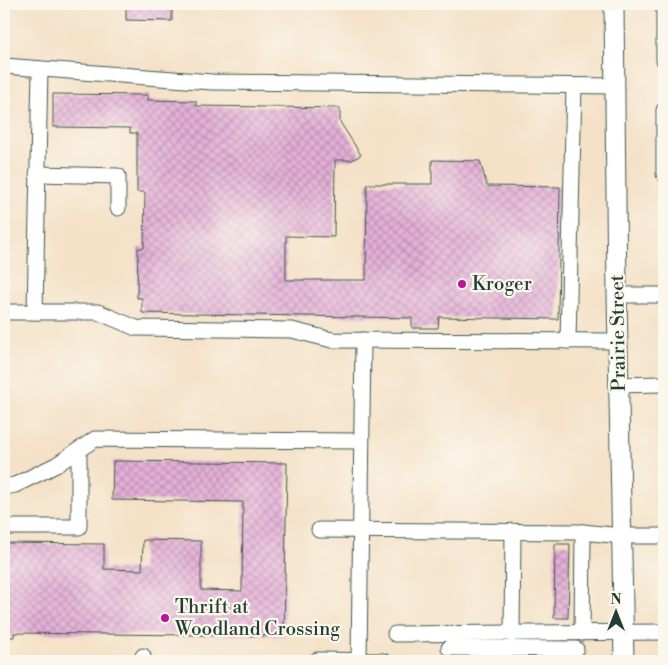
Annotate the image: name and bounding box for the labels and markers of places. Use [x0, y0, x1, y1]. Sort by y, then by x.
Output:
place label: Kroger [472, 272, 532, 296]
marker: Kroger [456, 278, 468, 290]
place label: Thrift at Woodland Crossing [174, 595, 340, 641]
marker: Thrift at Woodland Crossing [159, 612, 171, 624]

